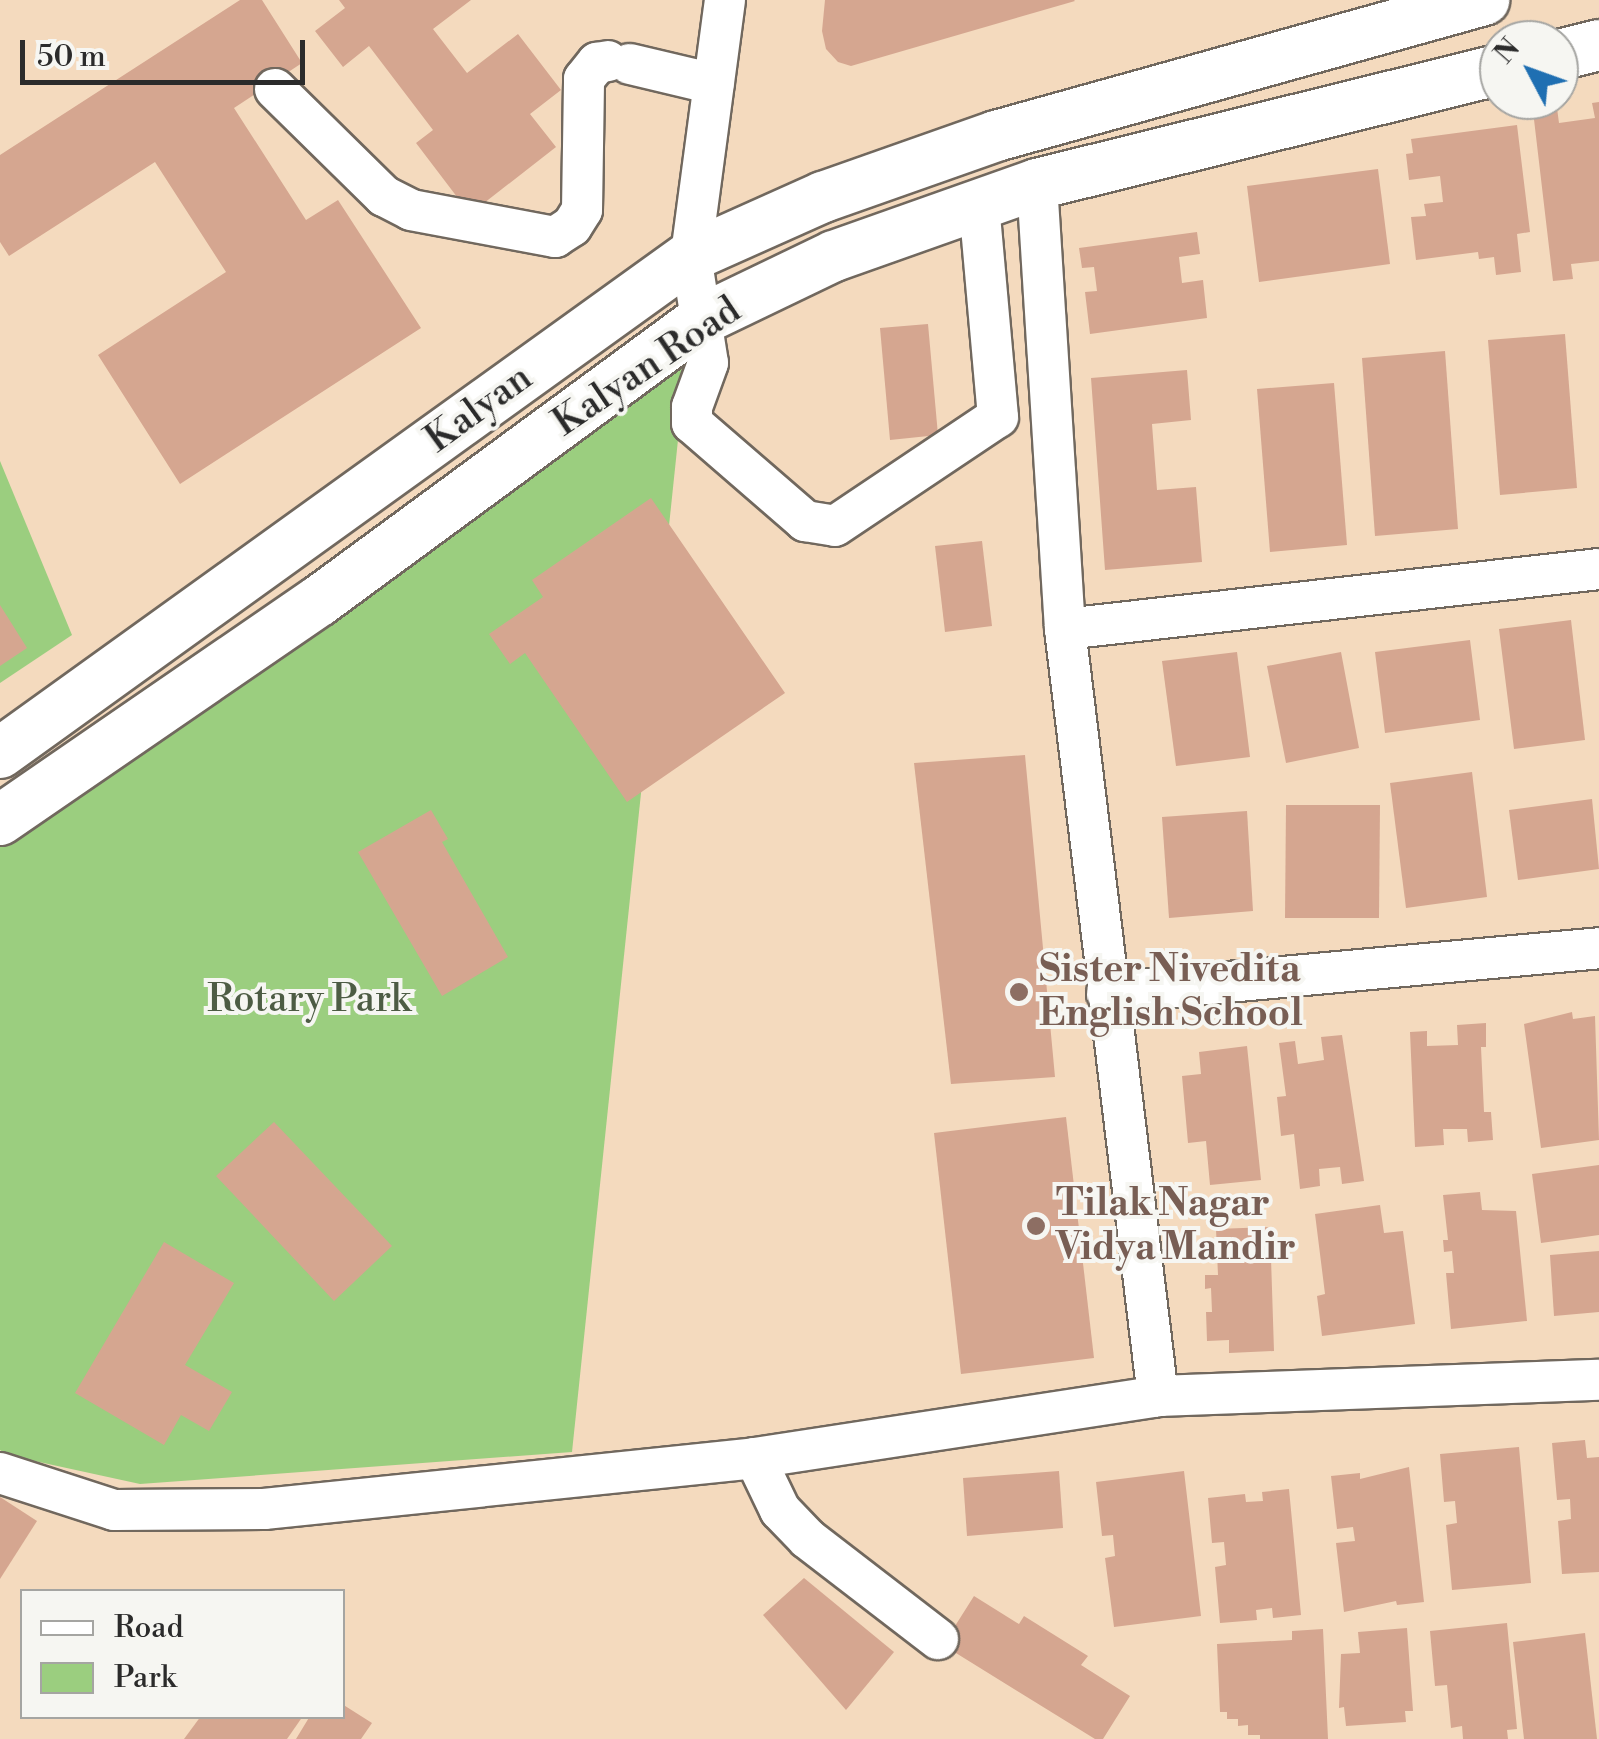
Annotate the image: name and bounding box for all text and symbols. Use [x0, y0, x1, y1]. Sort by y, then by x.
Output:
scale bar [25, 20, 310, 82]
north arrow [1479, 20, 1579, 120]
text: N [1487, 31, 1528, 71]
text: 50 m [37, 38, 106, 76]
street label: Kalyan Road [545, 288, 749, 446]
street label: Kalyan [417, 355, 541, 463]
place label: Sister Nivedita English School [1039, 947, 1303, 1036]
park label: Rotary Park [207, 977, 411, 1023]
marker: Sister Nivedita English School [1008, 981, 1030, 1003]
place label: Tilak Nagar Vidya Mandir [1056, 1181, 1296, 1270]
marker: Tilak Nagar Vidya Mandir [1025, 1215, 1047, 1237]
legend [20, 1589, 345, 1719]
text: Road [114, 1609, 184, 1647]
text: Park [114, 1659, 176, 1697]

